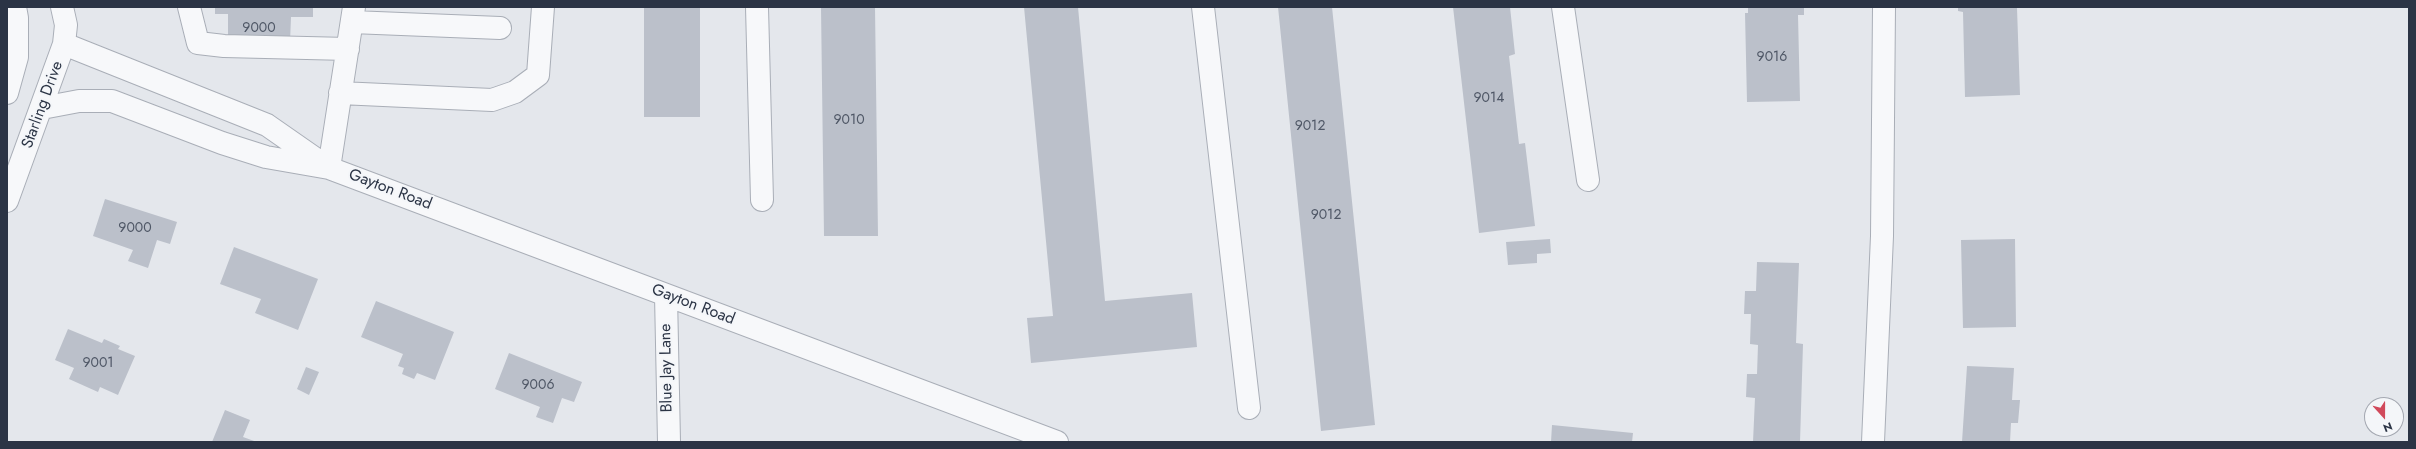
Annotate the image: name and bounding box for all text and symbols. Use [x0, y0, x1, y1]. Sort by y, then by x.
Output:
house number: 9000 [242, 21, 276, 37]
house number: 9016 [1757, 50, 1787, 66]
street label: Starling Drive [18, 59, 68, 151]
house number: 9014 [1474, 91, 1504, 107]
house number: 9010 [833, 113, 865, 129]
house number: 9012 [1295, 119, 1325, 135]
street label: Gayton Road [346, 165, 434, 215]
house number: 9012 [1311, 208, 1341, 224]
house number: 9000 [118, 221, 152, 237]
street label: Gayton Road [649, 280, 737, 330]
street label: Blue Jay Lane [657, 323, 677, 413]
house number: 9001 [82, 356, 114, 372]
house number: 9006 [522, 378, 554, 394]
north arrow [2364, 397, 2404, 437]
text: N [2381, 418, 2395, 436]

